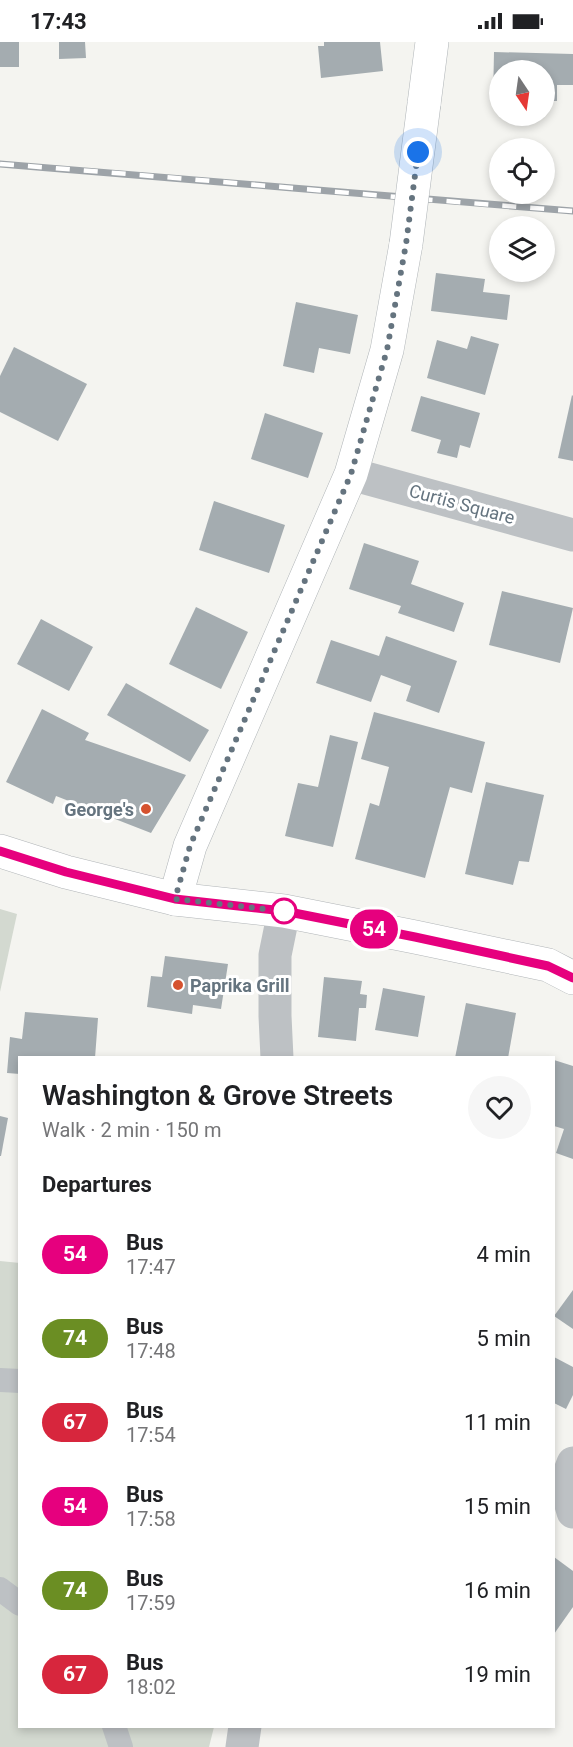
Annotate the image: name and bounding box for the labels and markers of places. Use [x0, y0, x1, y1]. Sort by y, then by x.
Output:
place label: George's [64, 799, 134, 820]
marker: George's [139, 802, 153, 816]
unlabelled marker [271, 898, 297, 924]
place label: Paprika Grill [190, 975, 290, 996]
marker: Paprika Grill [171, 978, 185, 992]

